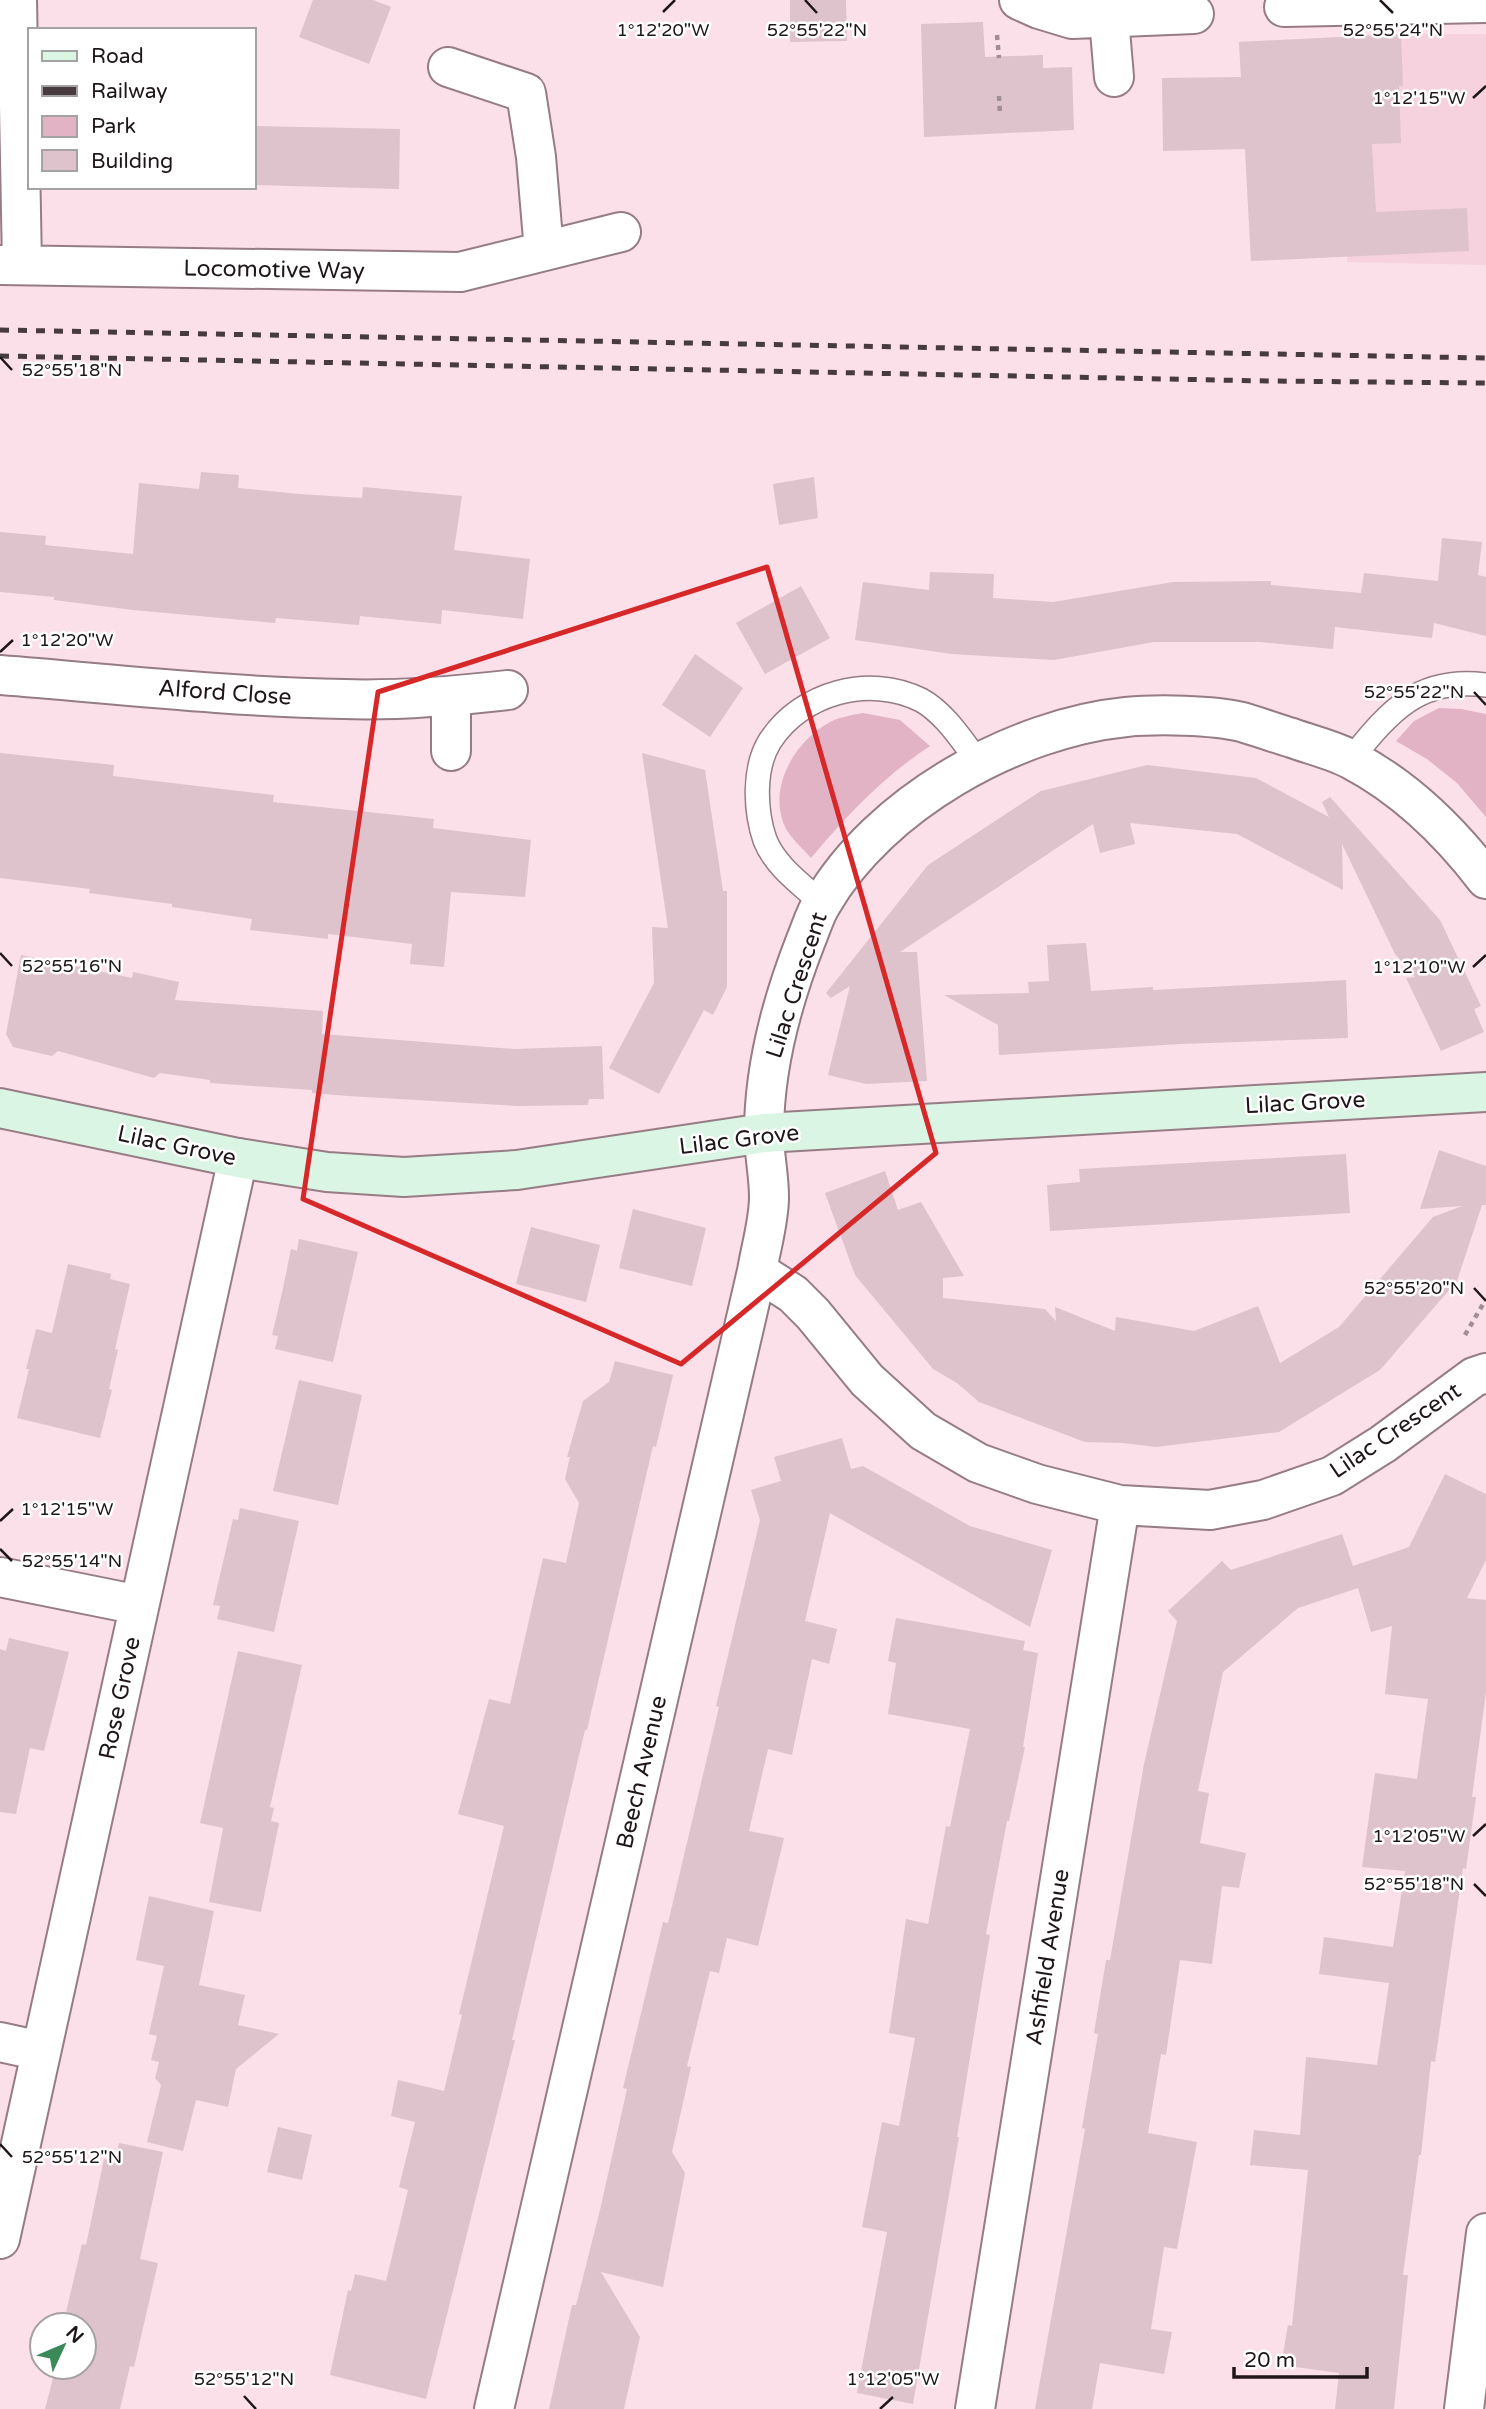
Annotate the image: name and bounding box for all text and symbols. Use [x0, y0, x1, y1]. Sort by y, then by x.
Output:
text: 1°12'20"W [617, 19, 709, 41]
text: 52°55'22"N [767, 19, 867, 41]
text: 52°55'24"N [1343, 19, 1443, 41]
legend [28, 28, 256, 189]
text: Road [91, 44, 144, 69]
text: Railway [91, 79, 168, 104]
text: 1°12'15"W [1373, 87, 1465, 109]
text: Park [91, 114, 136, 139]
text: Building [91, 149, 173, 174]
street label: Locomotive Way [183, 254, 365, 286]
text: 52°55'18"N [22, 359, 122, 381]
text: 1°12'20"W [21, 629, 113, 651]
street label: Alford Close [157, 674, 293, 712]
text: 52°55'22"N [1364, 681, 1464, 703]
street label: Lilac Crescent [760, 909, 834, 1062]
text: 52°55'16"N [22, 955, 122, 977]
text: 1°12'10"W [1373, 956, 1465, 978]
street label: Lilac Grove [1244, 1086, 1366, 1120]
street label: Lilac Grove [678, 1119, 801, 1161]
street label: Lilac Grove [115, 1120, 239, 1172]
text: 52°55'20"N [1364, 1277, 1464, 1299]
street label: Lilac Crescent [1325, 1377, 1467, 1485]
text: 1°12'15"W [21, 1498, 113, 1520]
text: 52°55'14"N [22, 1550, 122, 1572]
street label: Rose Grove [93, 1634, 147, 1762]
street label: Beech Avenue [611, 1693, 673, 1852]
text: 1°12'05"W [1373, 1825, 1465, 1847]
street label: Ashfield Avenue [1020, 1867, 1076, 2047]
text: 52°55'18"N [1364, 1873, 1464, 1895]
text: 52°55'12"N [22, 2146, 122, 2168]
north arrow [28, 2311, 98, 2381]
text: N [61, 2322, 88, 2348]
scale bar [1234, 2336, 1367, 2380]
text: 20 m [1244, 2348, 1295, 2373]
text: 52°55'12"N [194, 2368, 294, 2390]
text: 1°12'05"W [847, 2368, 939, 2390]

